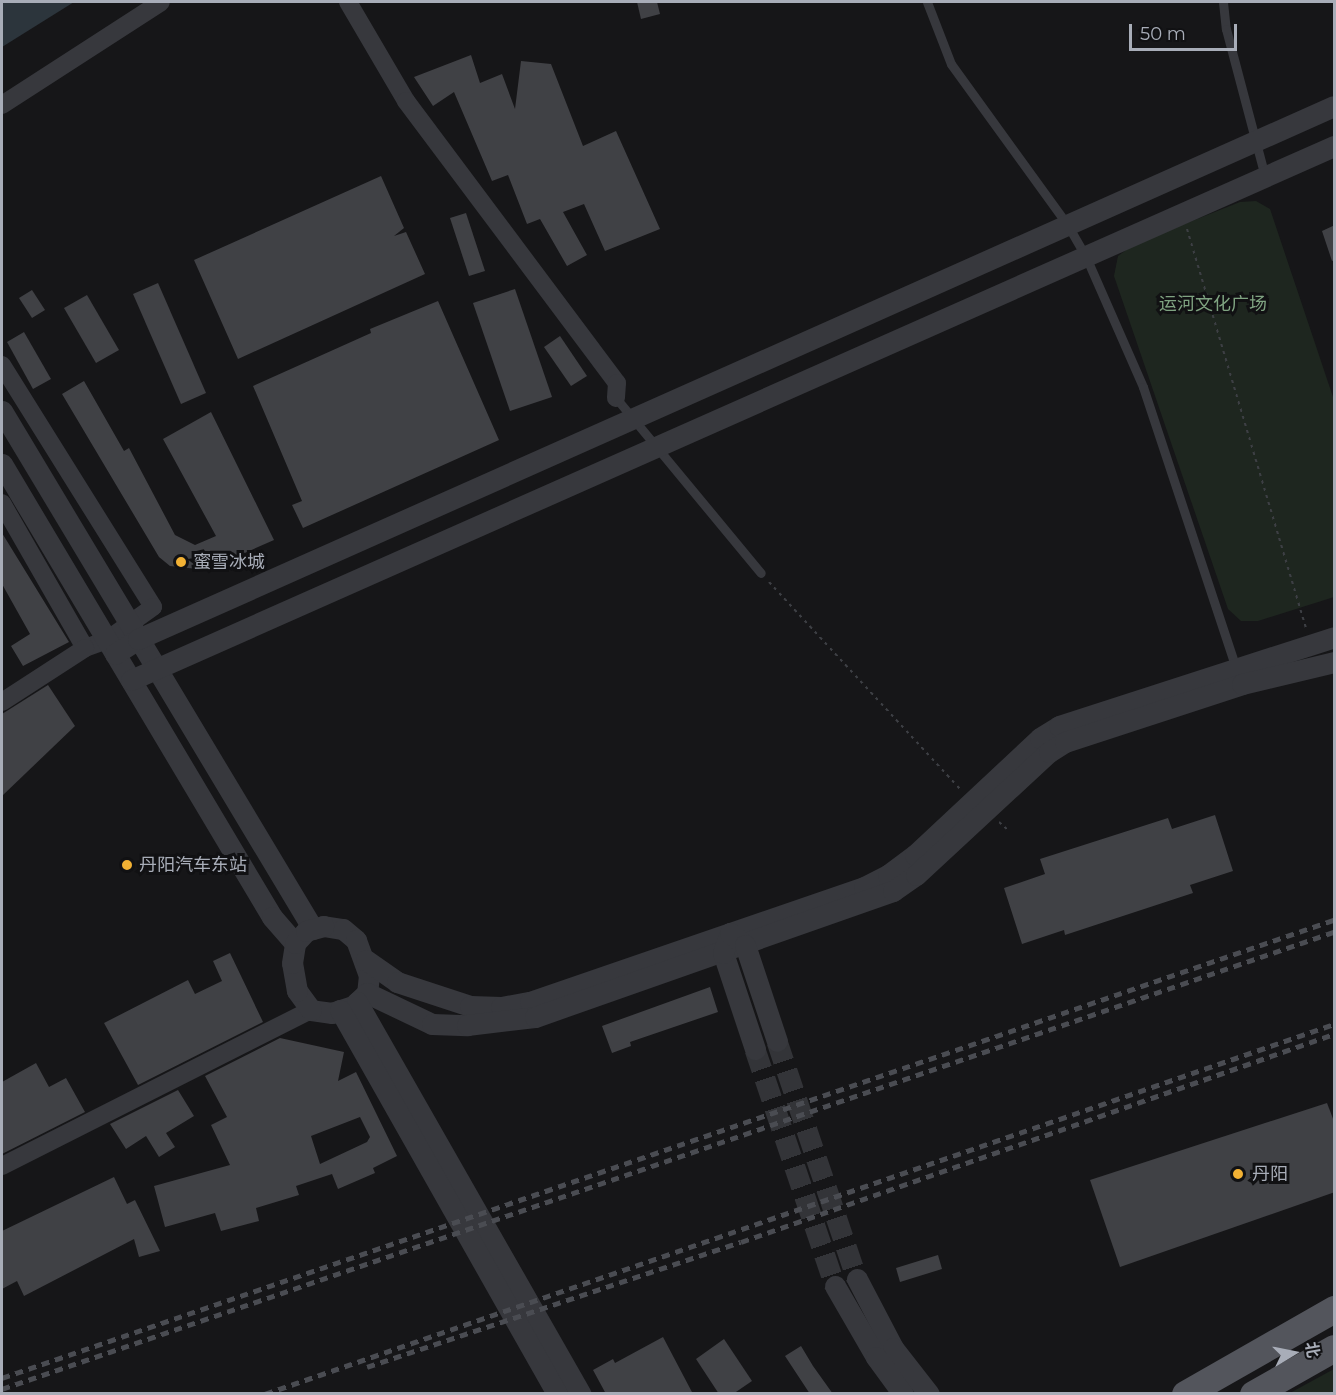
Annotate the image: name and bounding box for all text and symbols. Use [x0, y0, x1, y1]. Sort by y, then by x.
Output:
scale bar [1132, 12, 1240, 50]
text: 50 m [1140, 23, 1186, 45]
park label: 运河文化广场 [1159, 293, 1267, 315]
place label: 蜜雪冰城 [193, 551, 265, 573]
marker: 蜜雪冰城 [174, 555, 188, 569]
place label: 丹阳汽车东站 [139, 854, 247, 876]
marker: 丹阳汽车东站 [120, 858, 134, 872]
place label: 丹阳 [1252, 1163, 1288, 1185]
marker: 丹阳 [1229, 1165, 1247, 1183]
north arrow [1264, 1323, 1324, 1383]
text: 北 [1301, 1340, 1323, 1359]

